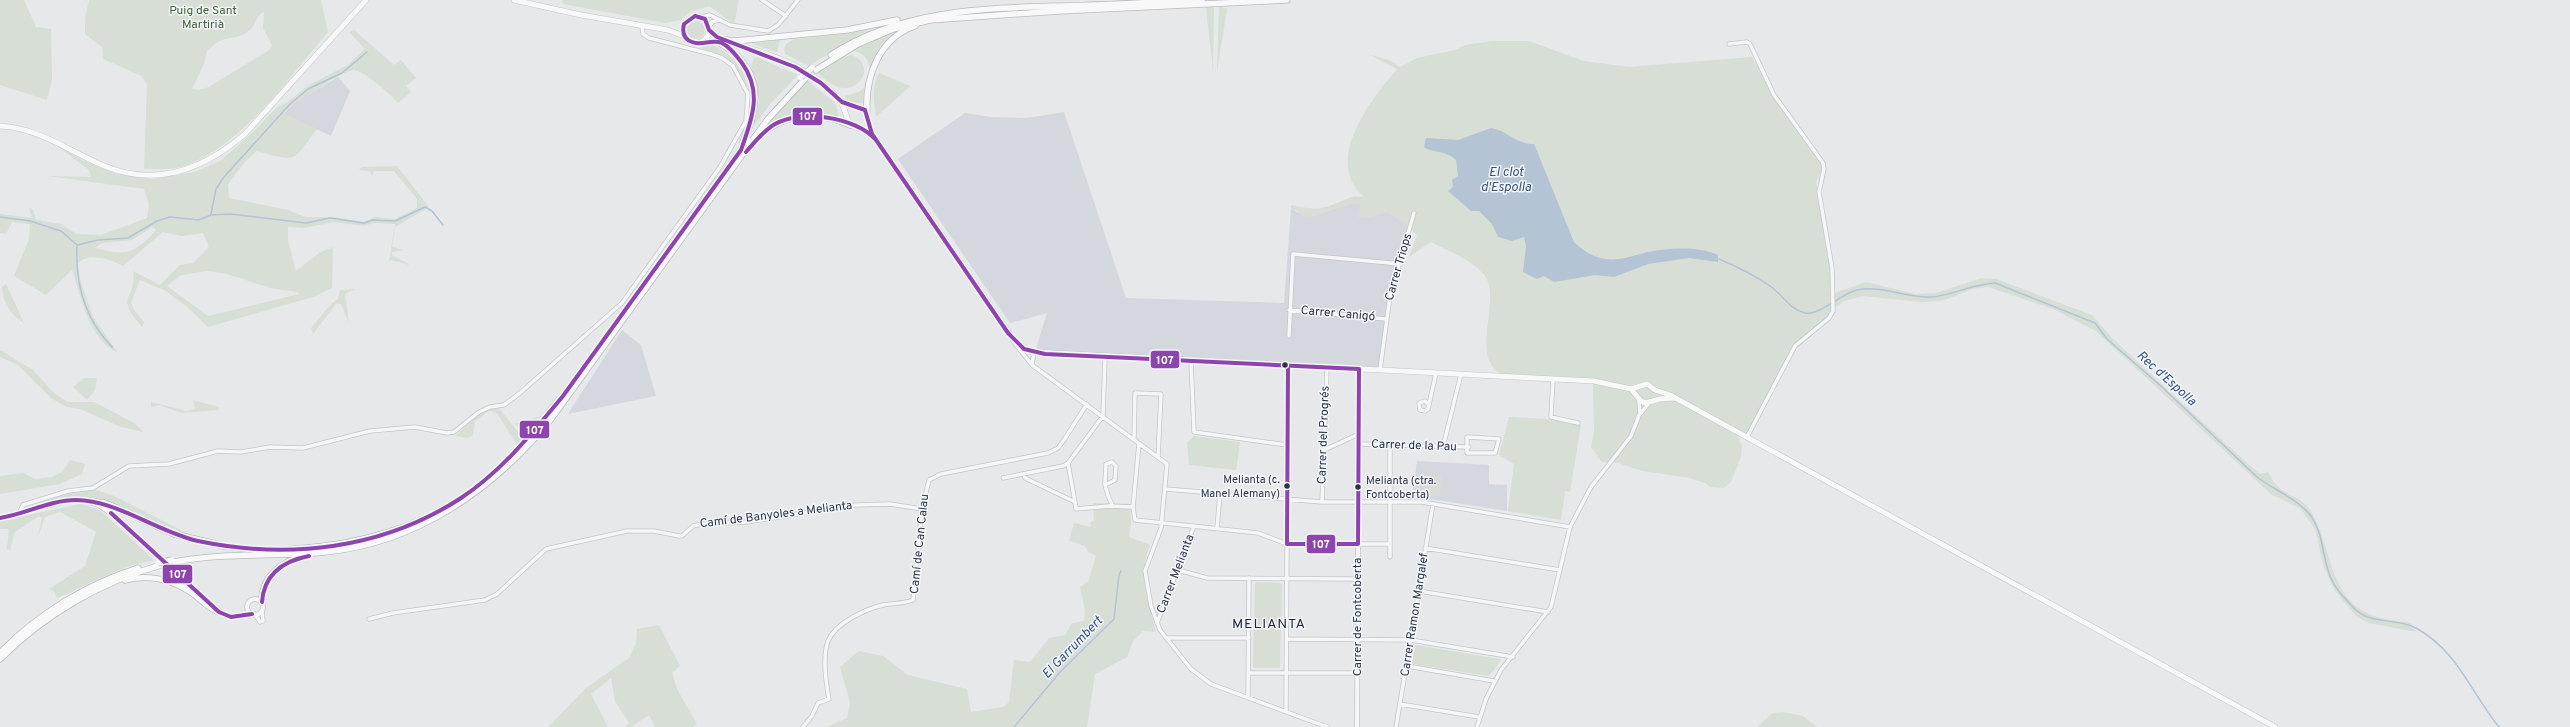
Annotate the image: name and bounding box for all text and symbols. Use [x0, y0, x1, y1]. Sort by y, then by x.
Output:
park label: Puig de Sant Martirià [169, 3, 237, 33]
line badge: 107 [792, 107, 823, 126]
text: 107 [799, 110, 817, 124]
water label: El clot d'Espolla [1481, 165, 1532, 196]
street label: Carrer Triops [1382, 231, 1416, 303]
street label: Carrer Canigó [1300, 303, 1376, 325]
water label: Rec d'Espolla [2133, 348, 2199, 410]
line badge: 107 [1150, 350, 1180, 369]
text: 107 [1156, 354, 1174, 368]
unlabelled marker [1280, 360, 1290, 370]
street label: Carrer del Progrés [1314, 385, 1334, 485]
line badge: 107 [519, 420, 550, 439]
text: 107 [526, 424, 544, 438]
street label: Carrer de la Pau [1371, 437, 1457, 455]
place label: Melianta (c. Manel Alemany) [1201, 473, 1280, 501]
place label: Melianta (ctra. Fontcoberta) [1366, 474, 1436, 502]
marker: Melianta (c. Manel Alemany) [1282, 481, 1292, 491]
marker: Melianta (ctra. Fontcoberta) [1353, 482, 1363, 492]
street label: Camí de Can Calau [907, 493, 933, 595]
street label: Camí de Banyoles a Melianta [699, 498, 853, 532]
street label: Carrer Melianta [1154, 532, 1198, 616]
line badge: 107 [1306, 534, 1336, 554]
text: 107 [1312, 538, 1330, 552]
street label: Carrer Ramon Margalef [1397, 552, 1433, 678]
street label: Carrer de Fontcoberta [1350, 558, 1366, 676]
line badge: 107 [162, 564, 193, 584]
text: 107 [169, 568, 187, 582]
water label: El Garrumbert [1039, 613, 1108, 682]
district label: MELIANTA [1232, 616, 1306, 633]

